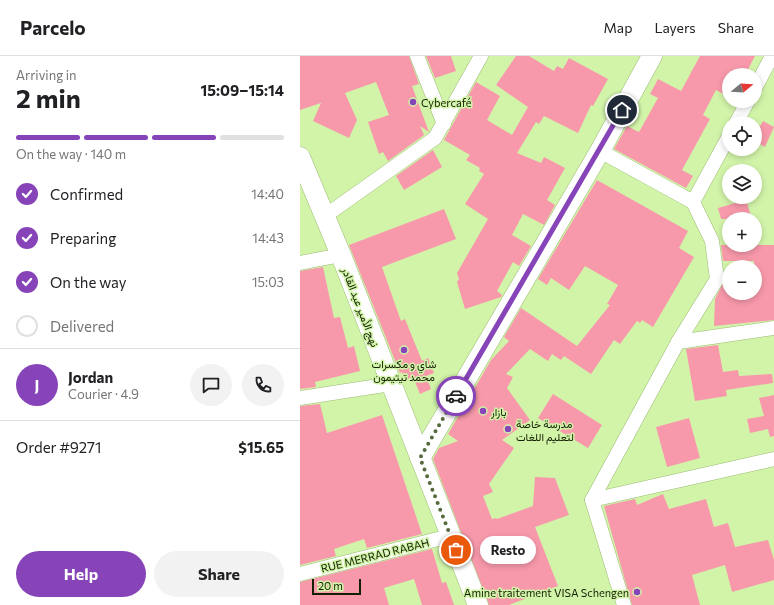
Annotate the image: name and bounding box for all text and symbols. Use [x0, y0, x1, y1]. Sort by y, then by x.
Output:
text: Parcelo [20, 16, 86, 39]
text: Map [604, 19, 632, 36]
text: Layers [654, 19, 696, 36]
text: Share [718, 19, 754, 36]
text: Arriving in [16, 67, 76, 83]
north arrow [722, 68, 762, 108]
map controls [722, 68, 762, 300]
text: 15:09–15:14 [201, 81, 284, 99]
text: 2 min [16, 82, 81, 113]
pin [605, 93, 639, 127]
place label: Cybercafé [421, 96, 472, 109]
marker: Cybercafé [408, 97, 418, 107]
icon: home [611, 99, 633, 121]
button: locate [722, 116, 762, 156]
text: On the way · 140 m [16, 146, 126, 162]
button: layers [722, 164, 762, 204]
icon: check [16, 183, 38, 205]
text: Confirmed [50, 185, 123, 203]
text: 14:40 [251, 186, 284, 202]
button: + [722, 212, 762, 252]
icon: check [16, 227, 38, 249]
text: Preparing [50, 229, 116, 247]
text: 14:43 [252, 230, 284, 246]
button: − [722, 260, 762, 300]
street label: نهج الأمير عبد القادر [338, 264, 382, 349]
icon: check [16, 271, 38, 293]
text: On the way [50, 273, 127, 291]
text: 15:03 [252, 274, 284, 290]
text: Delivered [50, 317, 114, 335]
marker: شاي و مكسرات محمد تيتيمون [399, 345, 409, 355]
place label: شاي و مكسرات محمد تيتيمون [372, 357, 437, 384]
button: chat [190, 364, 232, 406]
button: phone [242, 364, 284, 406]
text: Jordan [68, 368, 113, 386]
text: J [35, 376, 39, 394]
courier [436, 376, 476, 416]
icon: car [445, 385, 467, 407]
text: Courier · 4.9 [68, 386, 139, 402]
place label: بازار [490, 405, 506, 419]
marker: بازار [478, 406, 488, 416]
place label: مدرسة خاصة لتعليم اللغات [516, 417, 574, 445]
marker: مدرسة خاصة لتعليم اللغات [503, 424, 513, 434]
text: Order #9271 [16, 438, 101, 456]
text: $15.65 [238, 438, 284, 456]
pin [439, 533, 473, 567]
street label: RUE MERRAD RABAH [319, 535, 431, 575]
callout: Resto [480, 536, 536, 564]
icon: bag [445, 539, 467, 561]
text: Resto [491, 542, 525, 558]
button: Help [16, 551, 146, 597]
button: Share [154, 551, 284, 597]
scale bar [312, 577, 361, 596]
text: 20 m [318, 579, 343, 592]
place label: Amine traitement VISA Schengen [464, 586, 629, 599]
marker: Amine traitement VISA Schengen [632, 587, 642, 597]

